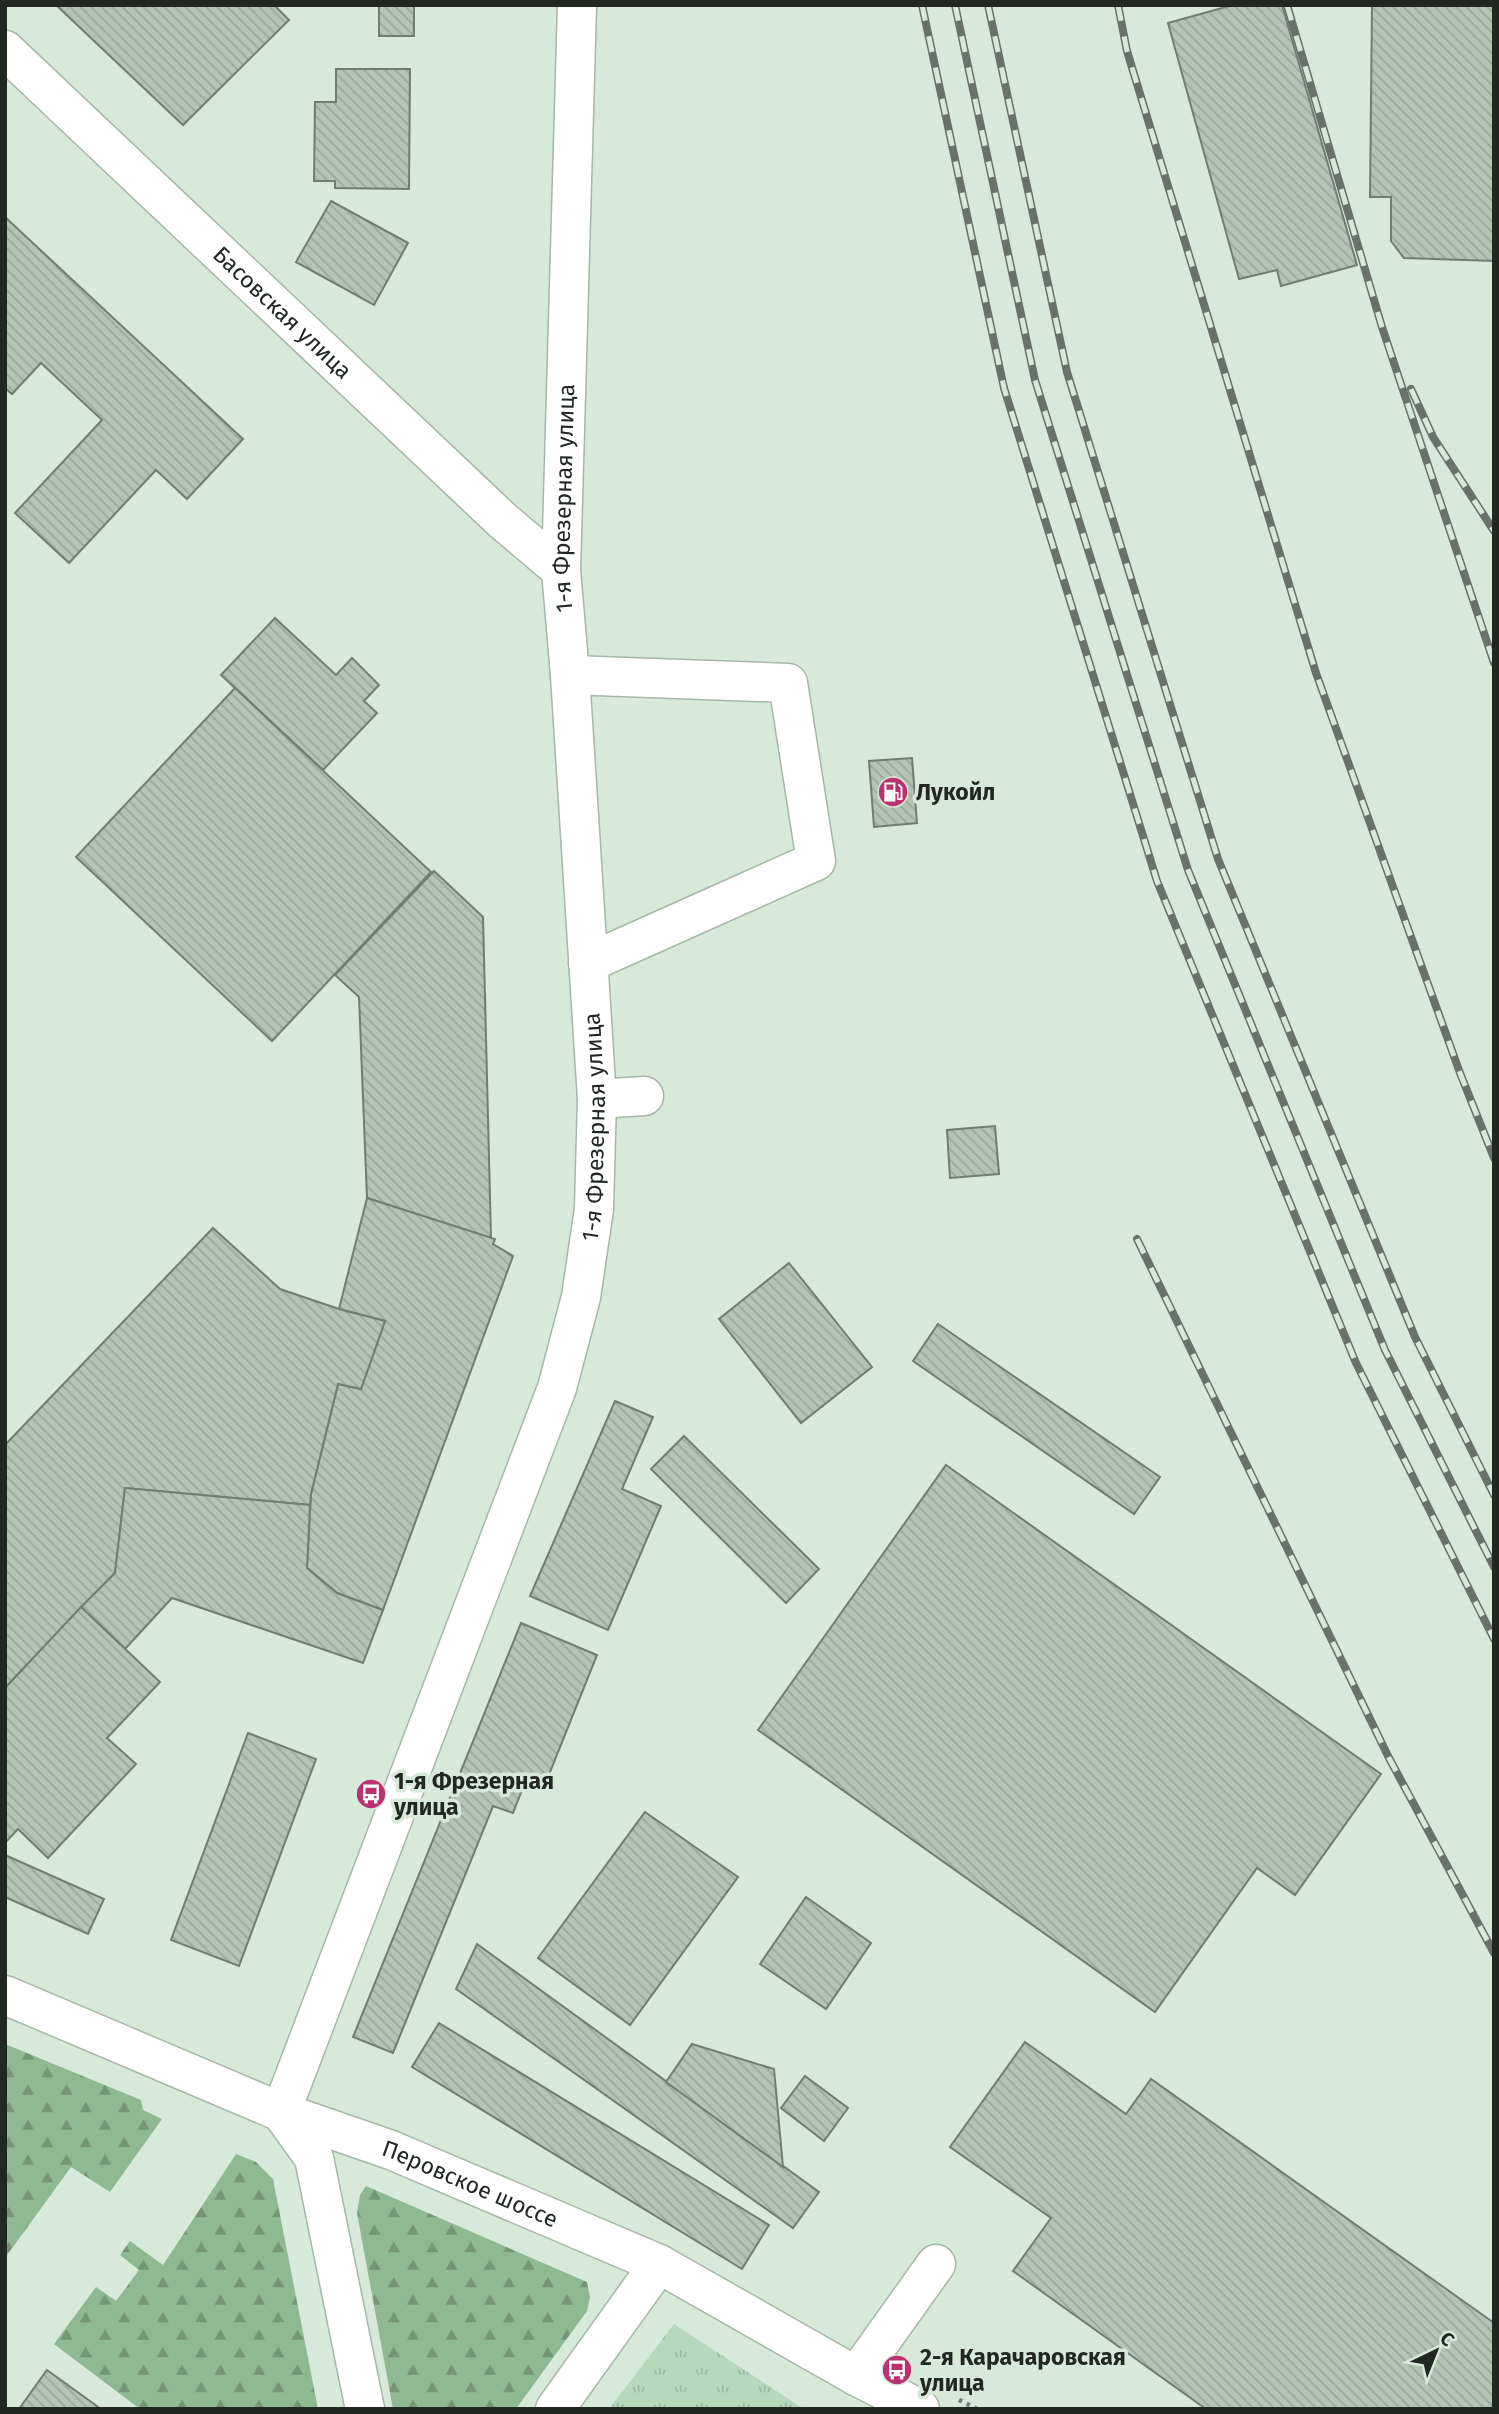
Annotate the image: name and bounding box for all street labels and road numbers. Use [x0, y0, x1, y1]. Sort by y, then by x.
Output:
street label: Басовская улица [207, 240, 358, 385]
street label: 1-я Фрезерная улица [547, 383, 580, 614]
street label: 1-я Фрезерная улица [575, 1012, 611, 1243]
street label: Перовское шоссе [379, 2134, 562, 2233]

